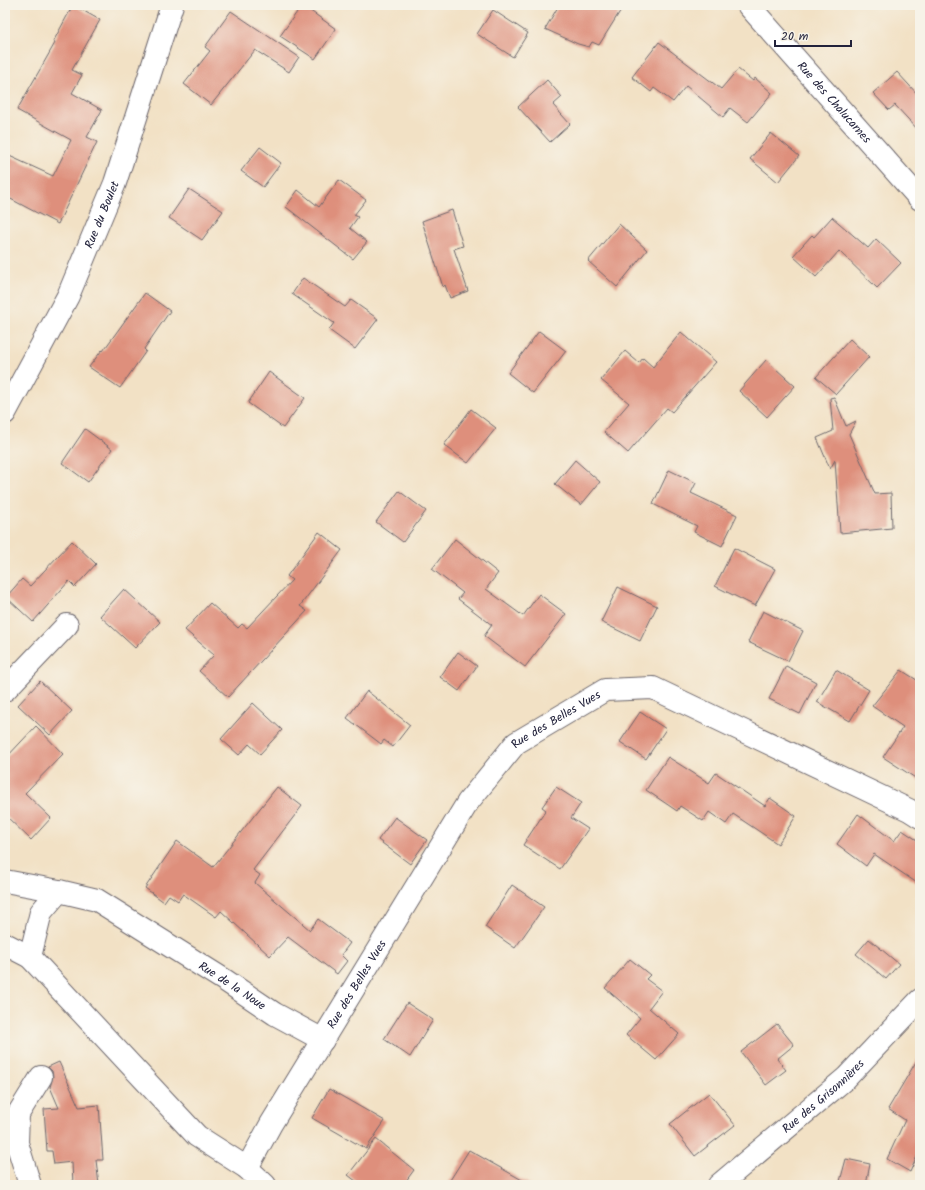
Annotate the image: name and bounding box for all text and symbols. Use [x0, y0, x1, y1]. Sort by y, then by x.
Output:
scale bar [775, 22, 851, 48]
text: 20 m [781, 27, 809, 46]
street label: Rue des Chalucarnes [793, 57, 876, 148]
street label: Rue du Boulet [79, 178, 124, 251]
street label: Rue des Belles Vues [506, 685, 604, 752]
street label: Rue des Belles Vues [322, 936, 391, 1032]
street label: Rue de la Noue [195, 956, 270, 1015]
street label: Rue des Grisonnières [778, 1055, 869, 1138]

